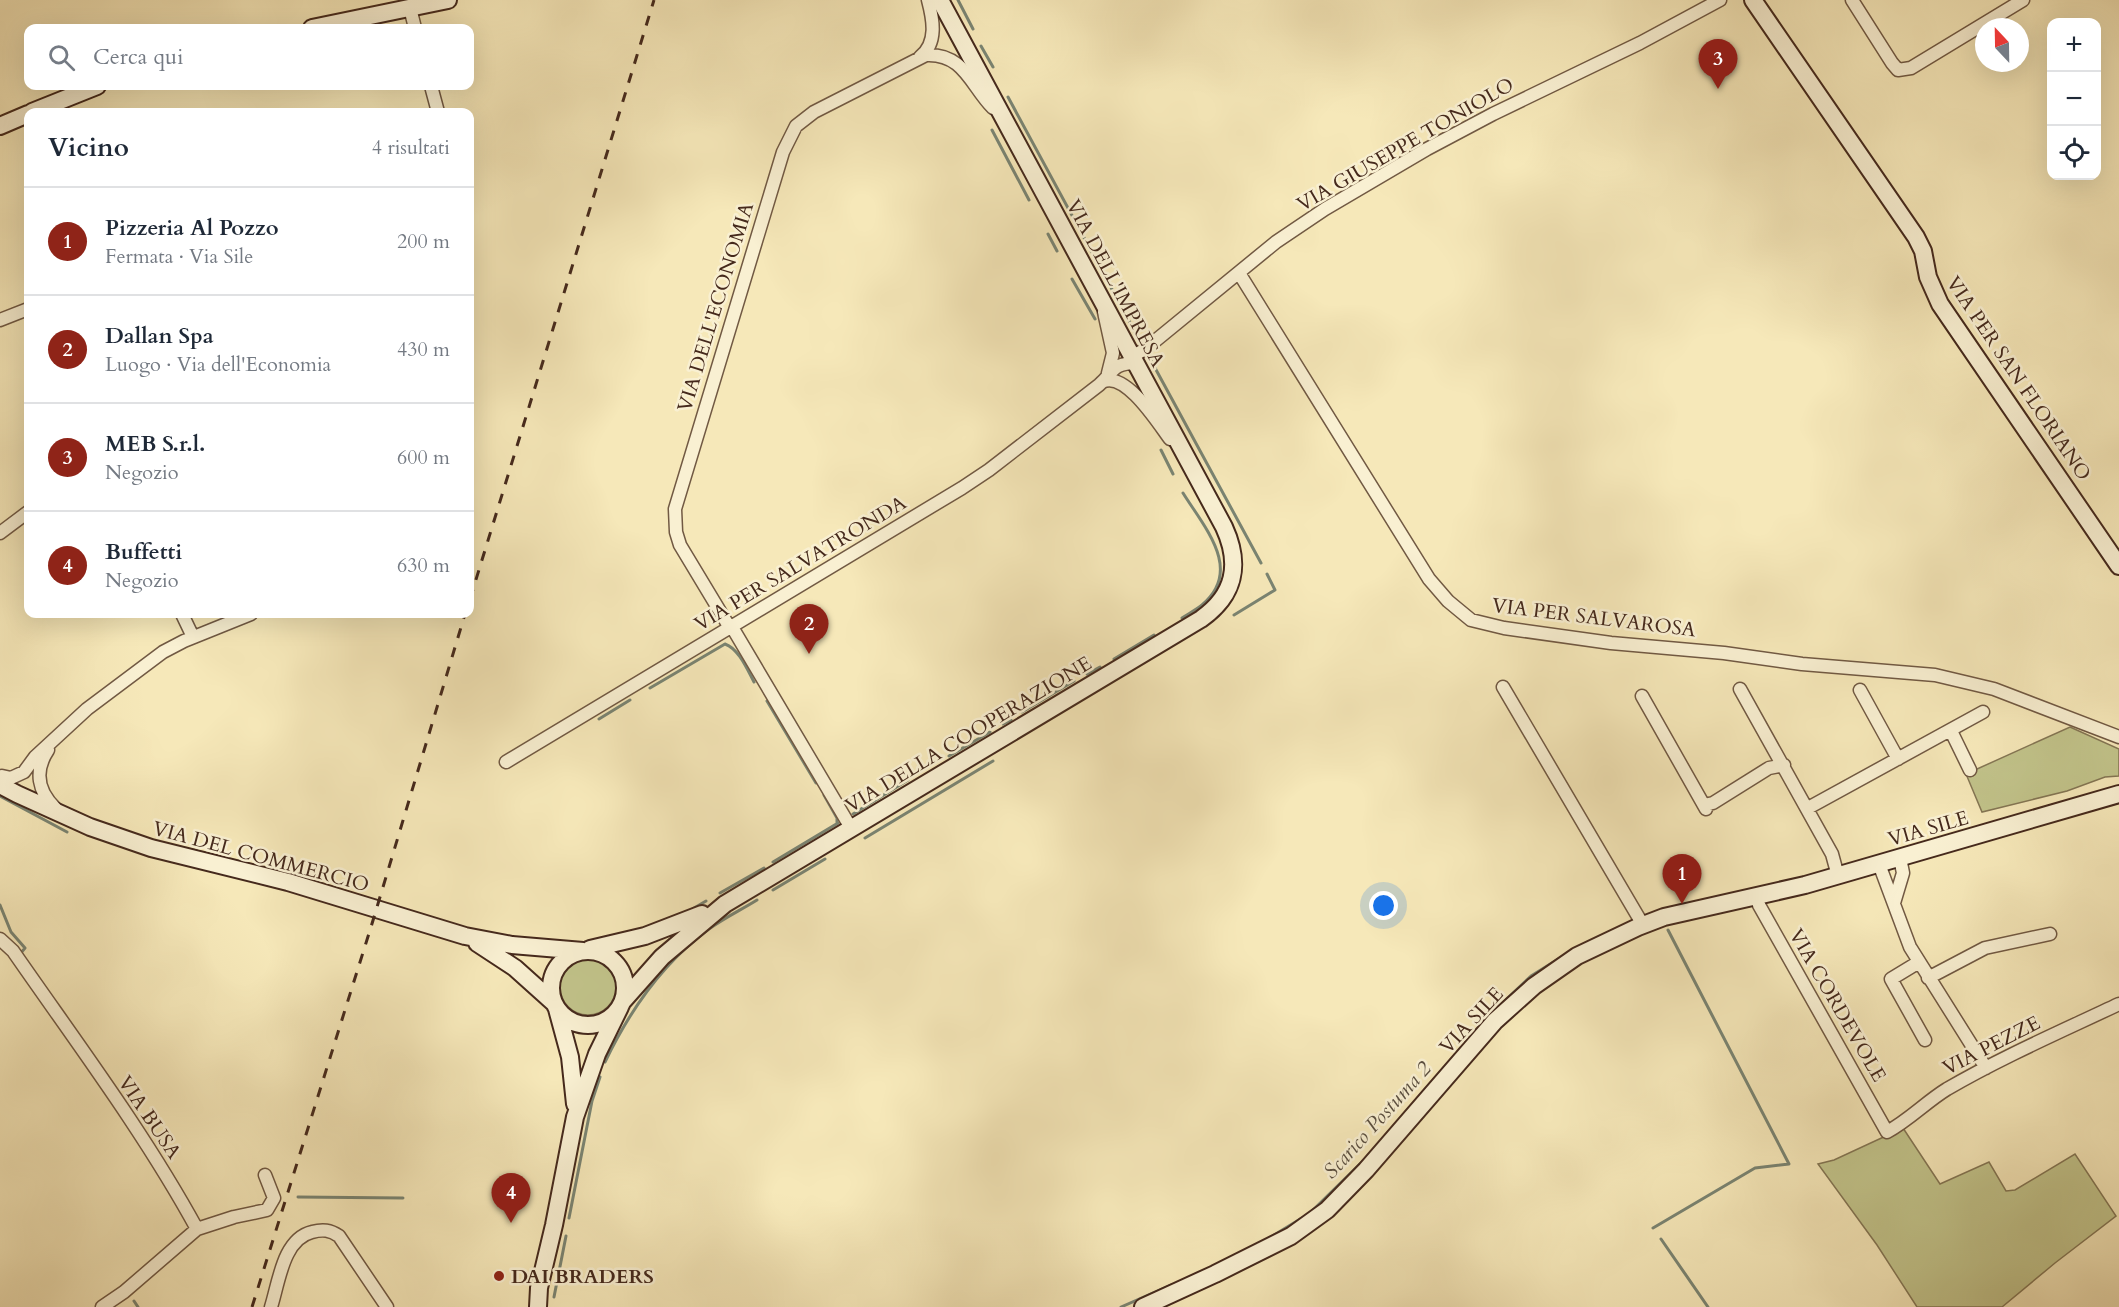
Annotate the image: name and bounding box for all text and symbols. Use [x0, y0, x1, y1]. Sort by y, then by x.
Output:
north arrow [1975, 18, 2029, 72]
map controls [2047, 18, 2101, 180]
button: + [2047, 18, 2101, 72]
search box [24, 24, 474, 90]
pin: 3 [1698, 40, 1738, 89]
icon: search [45, 41, 78, 74]
text: Cerca qui [93, 42, 183, 72]
street label: VIA GIUSEPPE TONIOLO [1292, 71, 1519, 218]
button: − [2047, 72, 2101, 126]
button: locate [2047, 126, 2101, 180]
text: Vicino [48, 130, 129, 165]
text: 4 risultati [372, 134, 450, 161]
street label: VIA DELL'IMPRESA [1060, 195, 1172, 373]
street label: VIA DELL'ECONOMIA [671, 198, 760, 415]
text: Pizzeria Al Pozzo [105, 213, 279, 243]
text: 1 [62, 228, 73, 255]
text: 200 m [397, 228, 450, 255]
text: Fermata · Via Sile [105, 243, 253, 270]
street label: VIA PER SAN FLORIANO [1940, 271, 2097, 486]
text: Dallan Spa [105, 321, 214, 351]
text: 2 [62, 336, 73, 363]
text: 430 m [397, 336, 450, 363]
text: Luogo · Via dell'Economia [105, 351, 331, 378]
text: MEB S.r.l. [105, 429, 205, 459]
text: 3 [62, 444, 73, 471]
text: 600 m [397, 444, 450, 471]
text: Negozio [105, 459, 179, 486]
street label: VIA PER SALVATRONDA [689, 489, 912, 638]
text: Buffetti [105, 537, 182, 567]
text: 4 [62, 552, 73, 579]
text: 630 m [397, 552, 450, 579]
text: Negozio [105, 567, 179, 594]
street label: VIA PER SALVAROSA [1490, 592, 1698, 643]
pin: 2 [790, 604, 828, 654]
street label: VIA DELLA COOPERAZIONE [840, 650, 1097, 819]
street label: VIA SILE [1885, 804, 1971, 853]
street label: VIA DEL COMMERCIO [150, 815, 372, 898]
pin: 1 [1662, 854, 1702, 904]
your location [1369, 891, 1398, 920]
street label: VIA CORDEVOLE [1783, 924, 1892, 1087]
street label: VIA SILE [1433, 981, 1509, 1060]
street label: VIA PEZZE [1938, 1009, 2045, 1082]
water label: Scarico Postuma 2 [1317, 1055, 1438, 1185]
street label: VIA BUSA [112, 1070, 188, 1165]
pin: 4 [492, 1174, 530, 1223]
place label: DAI BRADERS [511, 1263, 654, 1290]
marker: DAI BRADERS [492, 1269, 506, 1283]

